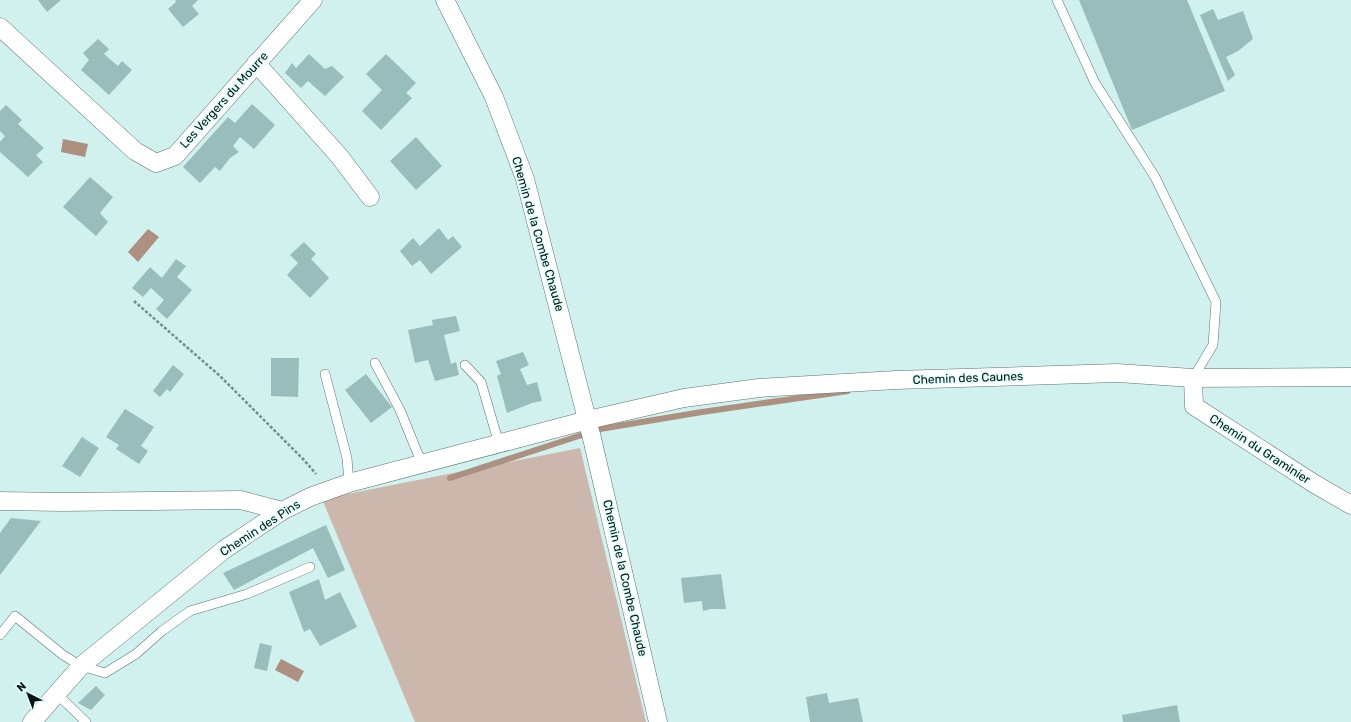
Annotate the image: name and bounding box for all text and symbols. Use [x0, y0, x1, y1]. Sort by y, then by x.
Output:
street label: Les Vergers du Mourre [177, 49, 271, 151]
street label: Chemin de la Combe Chaude [509, 155, 567, 313]
street label: Chemin des Caunes [912, 369, 1024, 387]
street label: Chemin du Graminier [1207, 411, 1313, 487]
street label: Chemin des Pins [217, 497, 303, 559]
street label: Chemin de la Combe Chaude [600, 498, 650, 658]
north arrow [8, 674, 48, 714]
text: N [14, 679, 29, 694]

